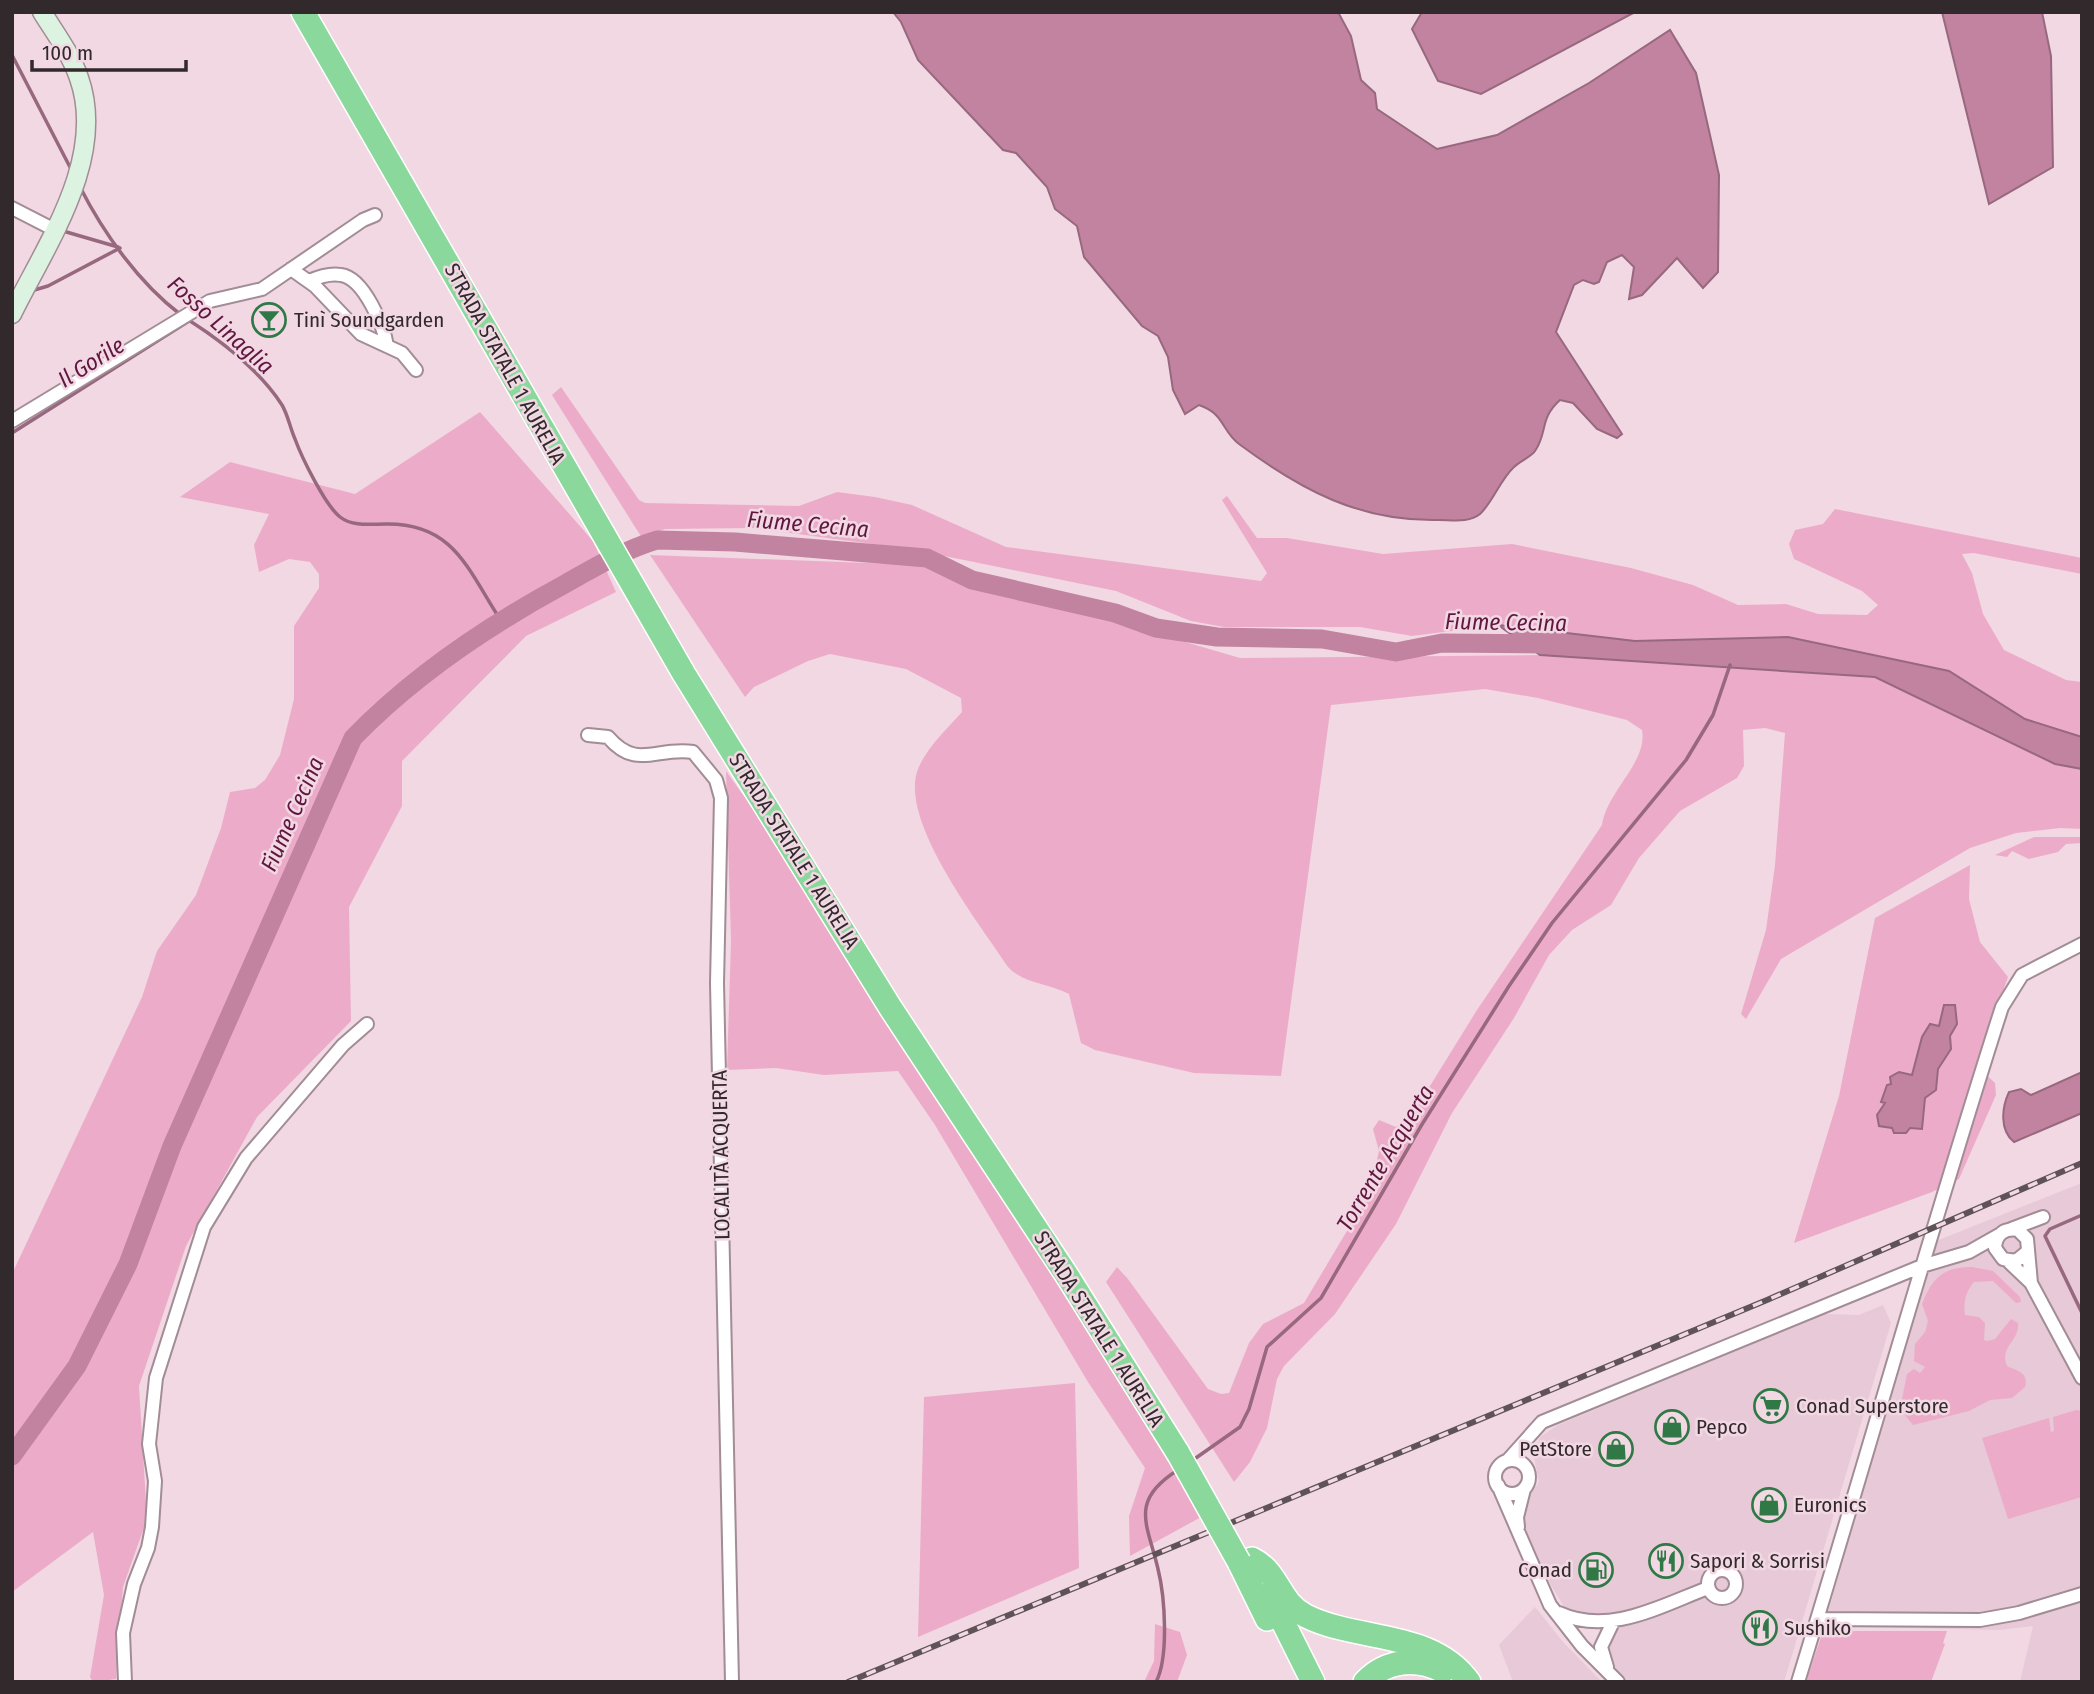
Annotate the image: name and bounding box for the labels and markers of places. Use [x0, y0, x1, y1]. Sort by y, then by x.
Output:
bar icon: Tinì Soundgarden [250, 301, 288, 339]
place label: Tinì Soundgarden [294, 307, 444, 333]
supermarket icon: Conad Superstore [1752, 1387, 1790, 1425]
place label: Conad Superstore [1796, 1393, 1949, 1419]
shop icon: Pepco [1653, 1408, 1691, 1446]
place label: Pepco [1696, 1414, 1748, 1440]
shop icon: PetStore [1597, 1430, 1635, 1468]
place label: PetStore [1519, 1436, 1592, 1462]
shop icon: Euronics [1750, 1486, 1788, 1524]
place label: Euronics [1794, 1492, 1867, 1518]
restaurant icon: Sapori & Sorrisi [1647, 1542, 1685, 1580]
place label: Sapori & Sorrisi [1690, 1548, 1825, 1574]
fuel station icon: Conad [1577, 1551, 1615, 1589]
place label: Conad [1518, 1557, 1572, 1583]
restaurant icon: Sushiko [1741, 1609, 1779, 1647]
place label: Sushiko [1784, 1615, 1851, 1641]

